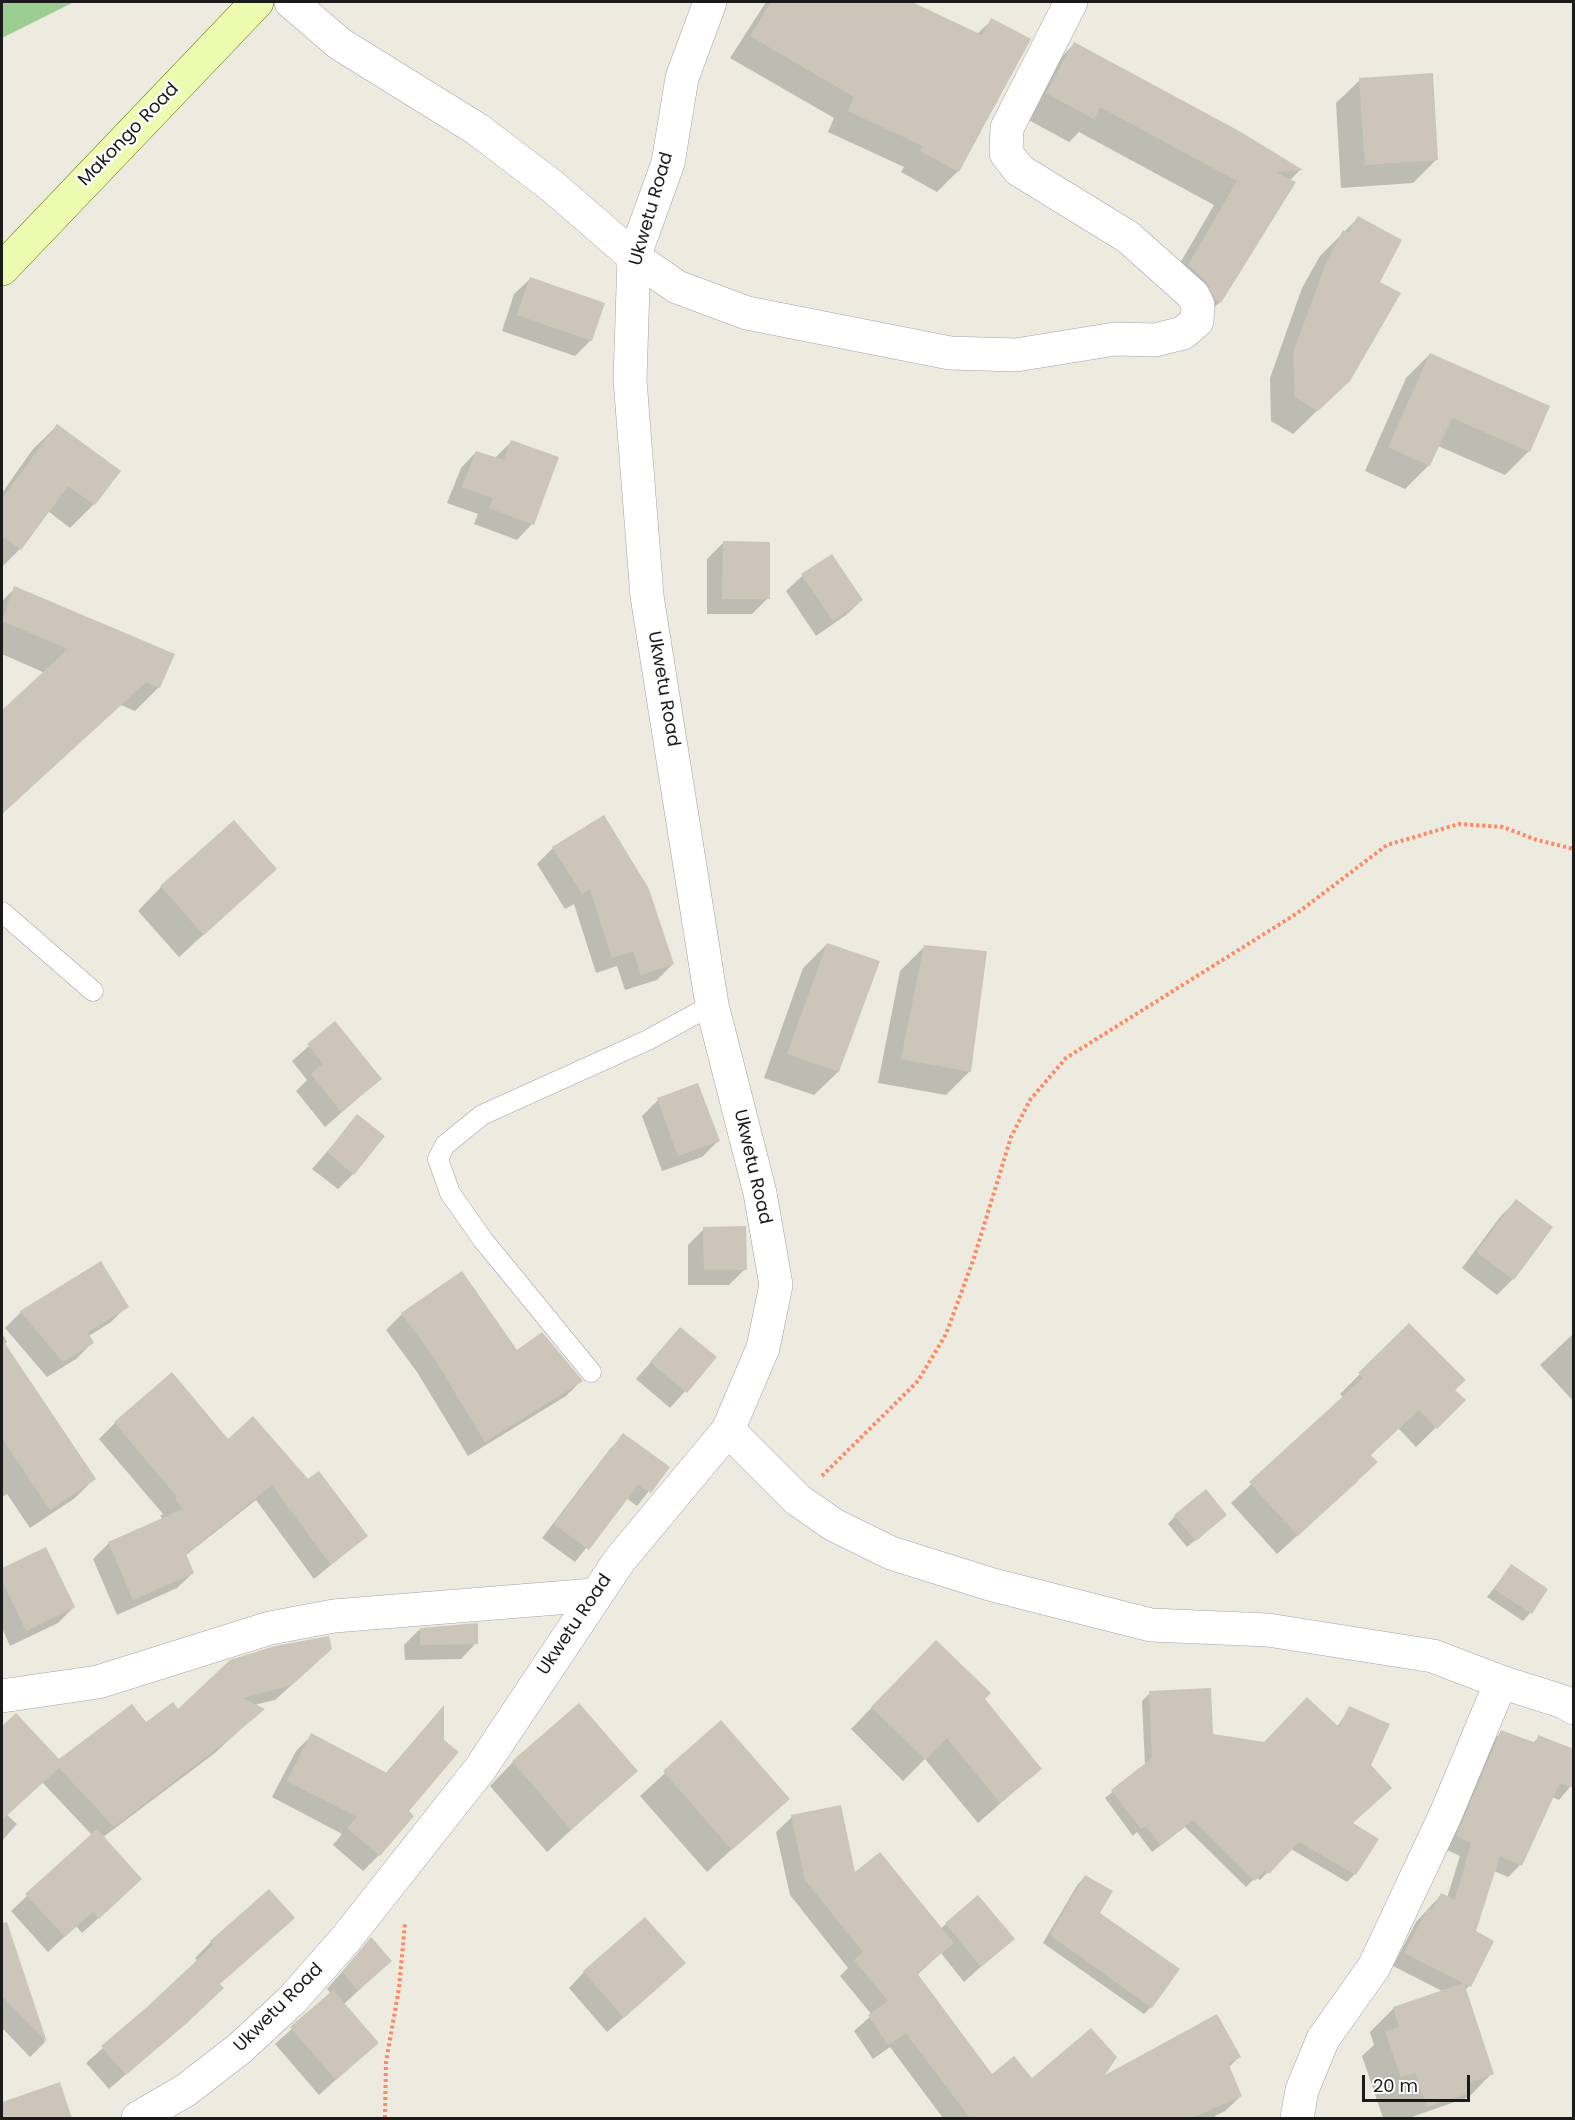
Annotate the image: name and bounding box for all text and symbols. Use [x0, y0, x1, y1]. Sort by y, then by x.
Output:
street label: Makongo Road [74, 79, 184, 191]
street label: Ukwetu Road [625, 150, 679, 268]
street label: Ukwetu Road [642, 630, 684, 748]
street label: Ukwetu Road [728, 1108, 776, 1226]
street label: Ukwetu Road [533, 1570, 617, 1680]
street label: Ukwetu Road [230, 1959, 328, 2057]
scale bar [1365, 2063, 1473, 2101]
text: 20 m [1373, 2073, 1418, 2098]

